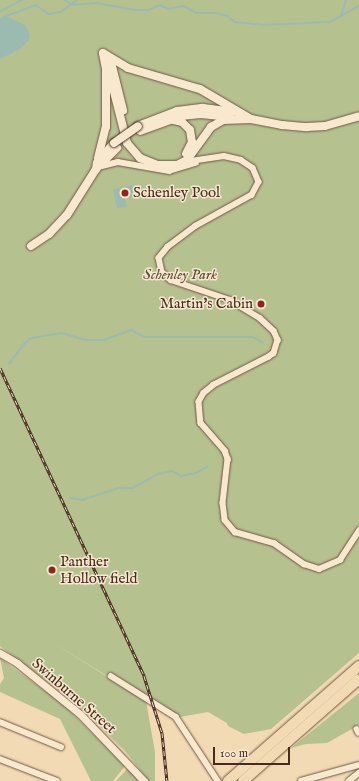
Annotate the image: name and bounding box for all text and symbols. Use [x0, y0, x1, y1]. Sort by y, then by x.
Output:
place label: Schenley Pool [133, 184, 220, 202]
marker: Schenley Pool [120, 188, 130, 198]
park label: Schenley Park [143, 266, 217, 284]
place label: Martin's Cabin [160, 295, 253, 313]
marker: Martin's Cabin [256, 299, 266, 309]
place label: Panther Hollow field [60, 552, 138, 587]
marker: Panther Hollow field [47, 565, 57, 575]
street label: Swinburne Street [28, 654, 120, 738]
scale bar [215, 739, 292, 765]
text: 100 m [220, 746, 248, 761]

